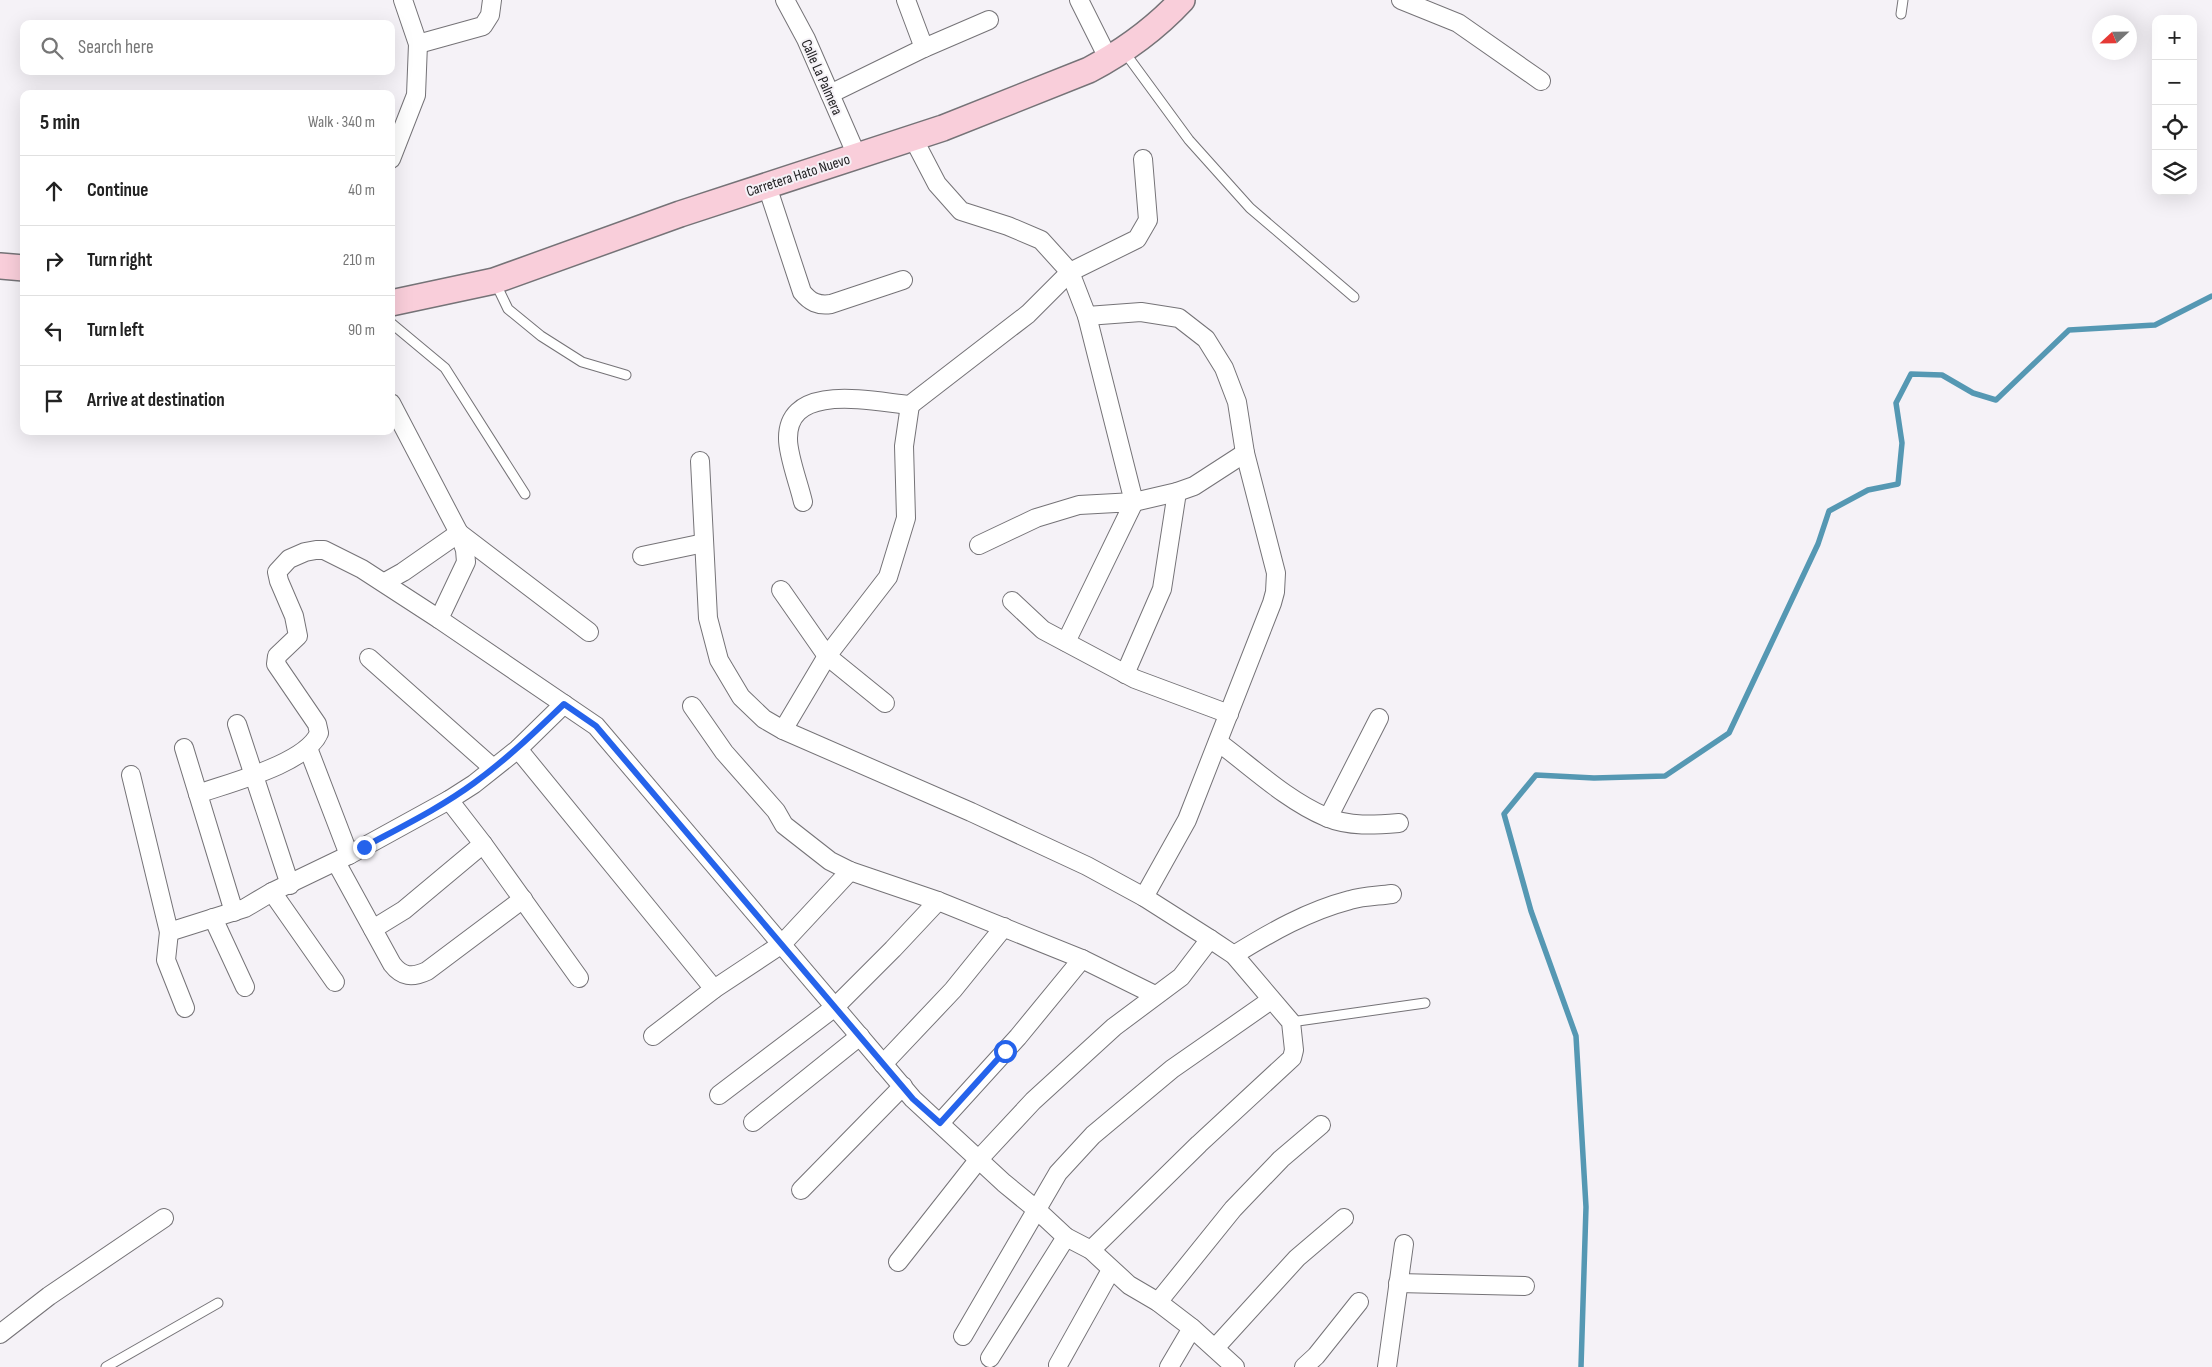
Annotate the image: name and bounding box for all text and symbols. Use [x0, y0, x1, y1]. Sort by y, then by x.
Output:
north arrow [2092, 15, 2137, 60]
map controls [2152, 15, 2197, 195]
button: + [2152, 15, 2197, 60]
search box [20, 20, 395, 75]
icon: search [38, 34, 66, 62]
text: Search here [78, 36, 154, 59]
street label: Calle La Palmera [796, 36, 847, 118]
button: − [2152, 60, 2197, 105]
button: locate [2152, 105, 2197, 150]
text: 5 min [40, 110, 80, 135]
text: Walk · 340 m [308, 113, 375, 132]
street label: Carretera Hato Nuevo [744, 150, 852, 201]
button: layers [2152, 150, 2197, 195]
icon: ahead [40, 177, 68, 205]
text: Continue [87, 179, 148, 202]
text: 40 m [348, 181, 375, 200]
icon: right [40, 247, 68, 275]
text: Turn right [87, 249, 152, 272]
text: 210 m [343, 251, 375, 270]
icon: left [40, 317, 68, 345]
text: Turn left [87, 319, 144, 342]
text: 90 m [348, 321, 375, 340]
icon: arrive [40, 387, 68, 415]
text: Arrive at destination [87, 389, 225, 412]
route end [353, 836, 376, 859]
route start [994, 1040, 1017, 1063]

